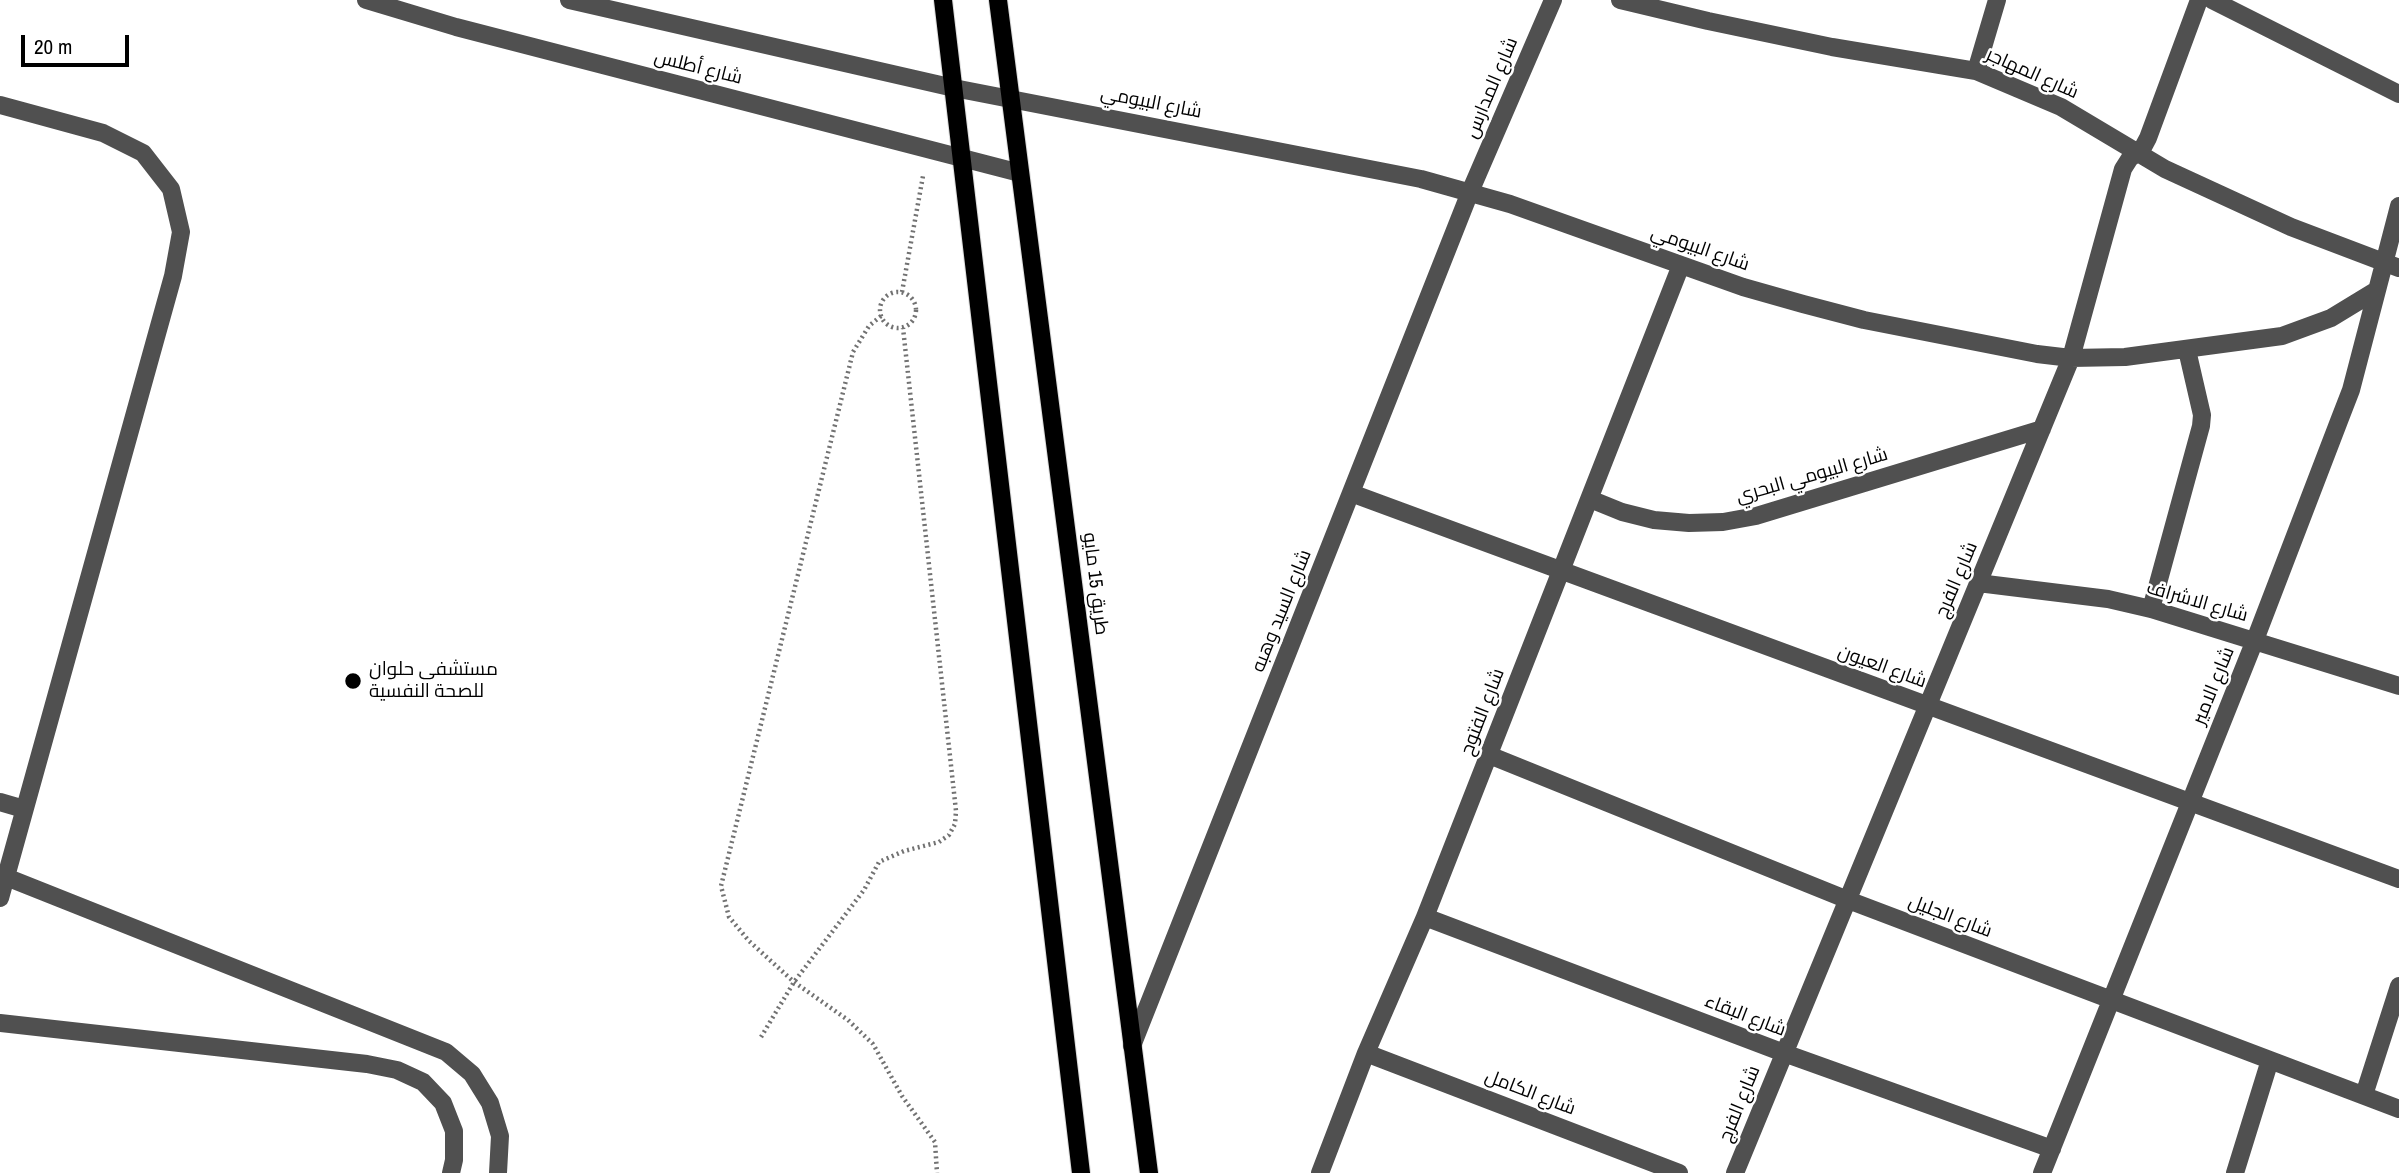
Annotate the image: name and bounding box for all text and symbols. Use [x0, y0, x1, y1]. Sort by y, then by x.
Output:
scale bar [24, 21, 133, 65]
text: 20 m [34, 32, 72, 61]
street label: شارع المدارس [1460, 34, 1524, 142]
street label: شارع المهاجر [1982, 44, 2082, 104]
street label: شارع أطلس [652, 46, 744, 90]
street label: شارع البيومي [1098, 82, 1204, 124]
street label: شارع البيومي [1648, 222, 1752, 276]
street label: شارع البيومي البحري [1733, 443, 1891, 509]
street label: طريق 15 مايو [1077, 531, 1113, 637]
street label: شارع الفرج [1931, 539, 1983, 621]
street label: شارع السيد وهبه [1247, 546, 1317, 676]
street label: شارع الاشراف [2144, 577, 2250, 627]
street label: شارع العيون [1835, 640, 1929, 694]
street label: شارع الامير [2188, 644, 2240, 728]
place label: مستشفي حلوان للصحة النفسية [369, 659, 498, 703]
street label: شارع الفتوح [1456, 665, 1510, 759]
marker: مستشفي حلوان للصحة النفسية [343, 671, 363, 691]
street label: شارع الجليل [1905, 891, 1995, 943]
street label: شارع البقاء [1701, 990, 1789, 1042]
street label: شارع الفرج [1714, 1062, 1766, 1146]
street label: شارع الكامل [1482, 1065, 1578, 1121]

